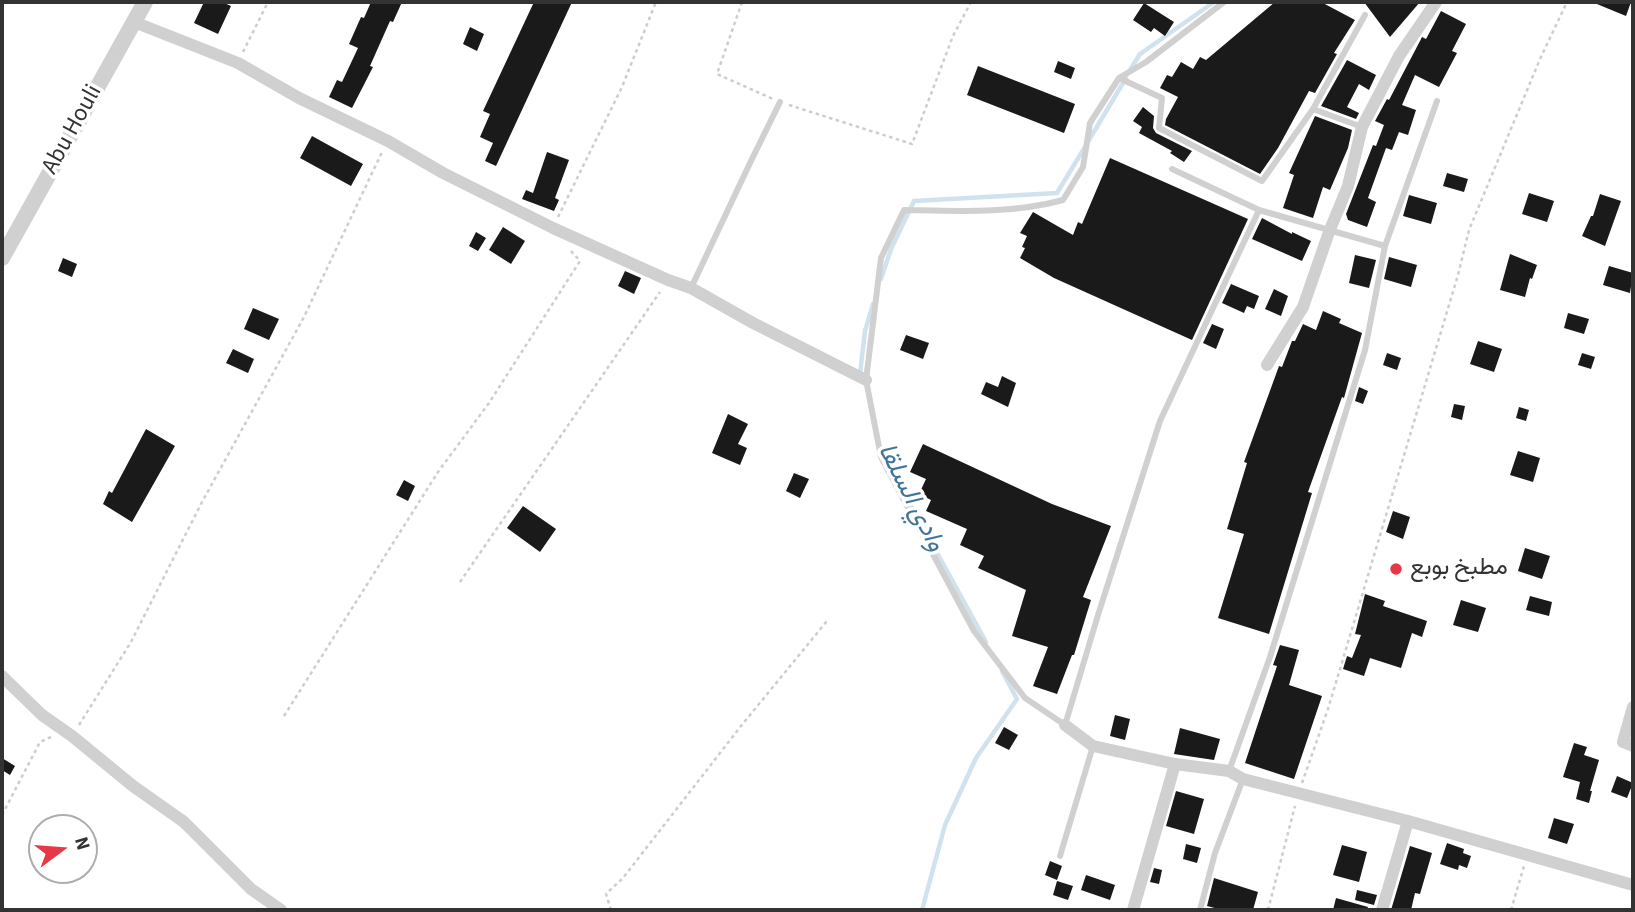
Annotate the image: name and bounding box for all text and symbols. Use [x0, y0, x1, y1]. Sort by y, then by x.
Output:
street label: Abu Houli [37, 80, 109, 180]
water label: وادي السلقا [870, 439, 950, 557]
place label: مطبخ بوبع [1410, 555, 1508, 583]
marker: مطبخ بوبع [1388, 561, 1404, 577]
north arrow [28, 814, 98, 884]
text: N [67, 834, 96, 853]

